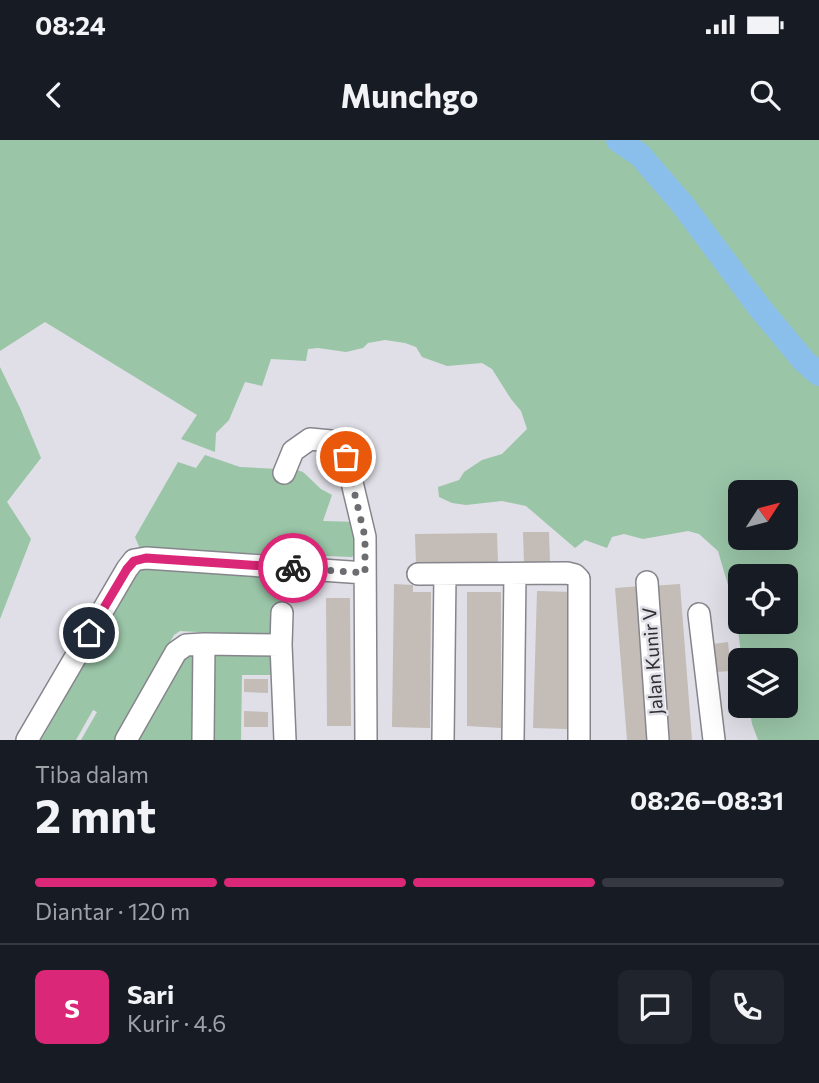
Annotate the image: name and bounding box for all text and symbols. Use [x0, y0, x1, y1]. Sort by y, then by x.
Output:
text: 08:24 [35, 9, 106, 40]
text: Munchgo [341, 75, 478, 115]
icon: back [35, 76, 73, 114]
icon: search [746, 76, 784, 114]
pin [316, 427, 376, 487]
icon: bag [327, 438, 365, 476]
north arrow [728, 480, 798, 550]
map controls [728, 480, 798, 718]
courier [258, 533, 328, 603]
icon: bike [274, 549, 312, 587]
button: locate [728, 564, 798, 634]
pin [59, 603, 119, 663]
street label: Jalan Kunir V [637, 606, 667, 716]
icon: home [70, 614, 108, 652]
button: layers [728, 648, 798, 718]
text: Tiba dalam [35, 760, 149, 788]
text: 08:26–08:31 [630, 784, 784, 815]
text: 2 mnt [35, 786, 156, 842]
text: Diantar · 120 m [35, 897, 190, 925]
button: chat [618, 970, 692, 1044]
button: phone [710, 970, 784, 1044]
text: Sari [127, 978, 174, 1009]
text: S [64, 992, 80, 1023]
text: Kurir · 4.6 [127, 1009, 226, 1037]

